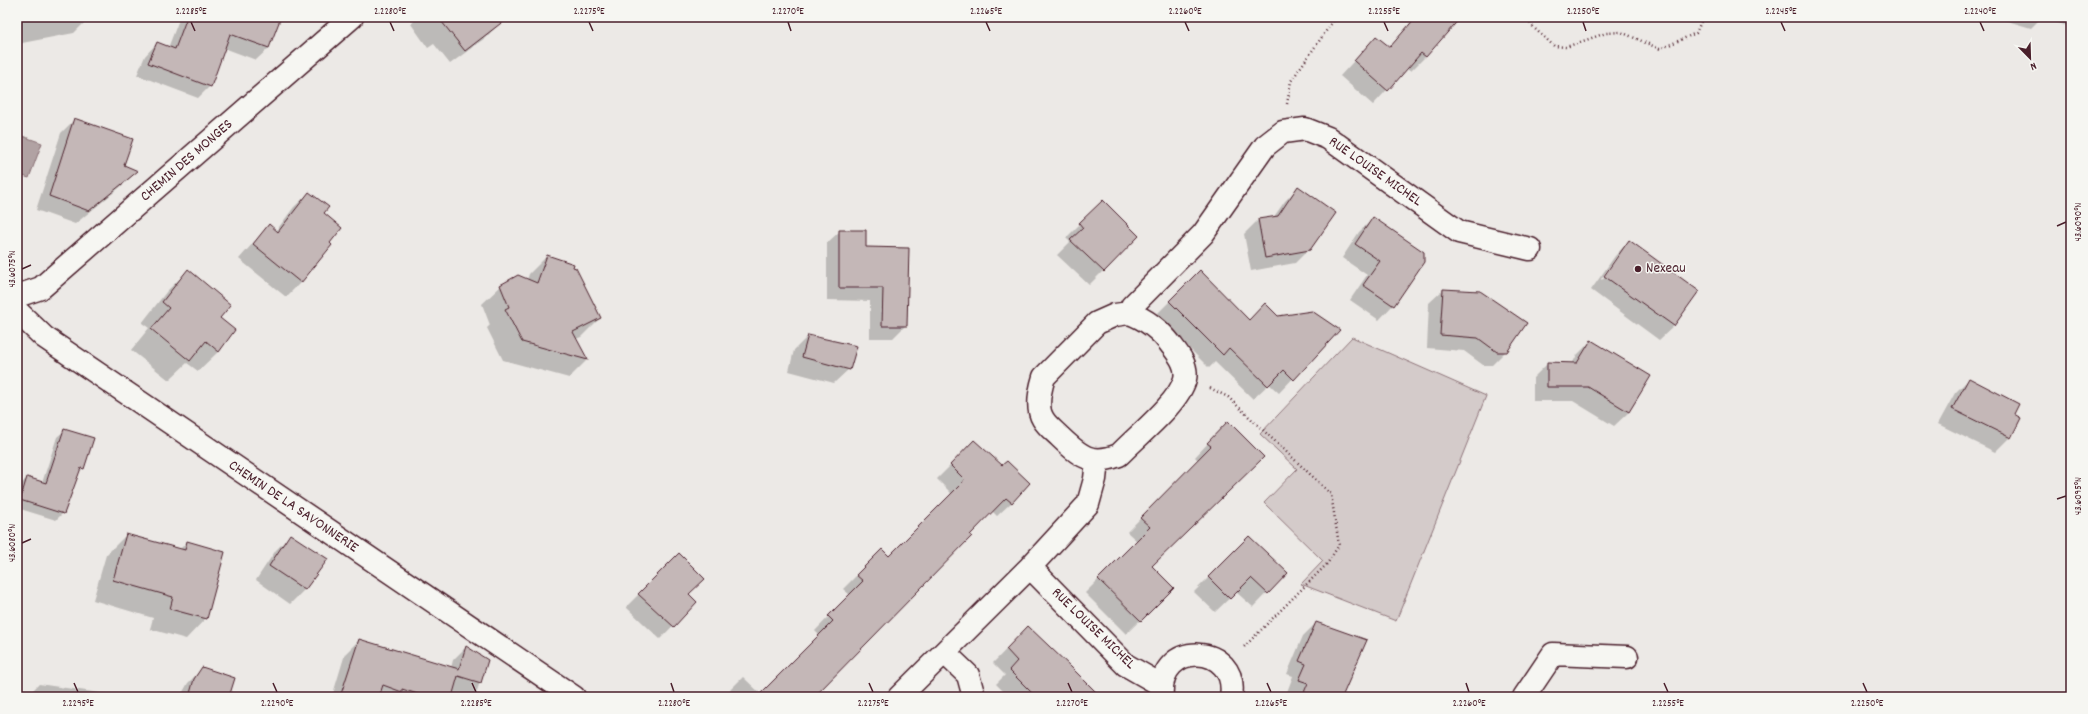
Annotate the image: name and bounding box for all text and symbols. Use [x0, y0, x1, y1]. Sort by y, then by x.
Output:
text: 2.2285°E [175, 5, 207, 19]
text: 2.2280°E [374, 5, 406, 19]
text: 2.2275°E [574, 5, 605, 19]
text: 2.2270°E [772, 5, 804, 19]
text: 2.2265°E [970, 5, 1002, 19]
text: 2.2260°E [1169, 5, 1202, 19]
text: 2.2255°E [1368, 5, 1400, 19]
text: 2.2250°E [1567, 5, 1600, 19]
text: 2.2245°E [1765, 5, 1797, 19]
text: 2.2240°E [1964, 5, 1997, 19]
north arrow [2010, 38, 2050, 78]
text: N [2027, 57, 2039, 74]
street label: CHEMIN DES MONGES [136, 114, 238, 208]
street label: RUE LOUISE MICHEL [1324, 132, 1426, 212]
text: 43.6090°N [2072, 203, 2086, 241]
text: 43.6075°N [6, 250, 20, 288]
place label: Nexeau [1646, 258, 1686, 280]
marker: Nexeau [1633, 264, 1643, 274]
street label: CHEMIN DE LA SAVONNERIE [223, 455, 363, 559]
text: 43.6095°N [2072, 477, 2086, 515]
text: 43.6080°N [6, 524, 20, 562]
street label: RUE LOUISE MICHEL [1046, 583, 1140, 675]
text: 2.2295°E [62, 697, 94, 711]
text: 2.2290°E [261, 697, 294, 711]
text: 2.2285°E [460, 697, 492, 711]
text: 2.2280°E [658, 697, 690, 711]
text: 2.2275°E [858, 697, 889, 711]
text: 2.2270°E [1056, 697, 1088, 711]
text: 2.2265°E [1255, 697, 1287, 711]
text: 2.2260°E [1453, 697, 1486, 711]
text: 2.2255°E [1652, 697, 1684, 711]
text: 2.2250°E [1851, 697, 1884, 711]

